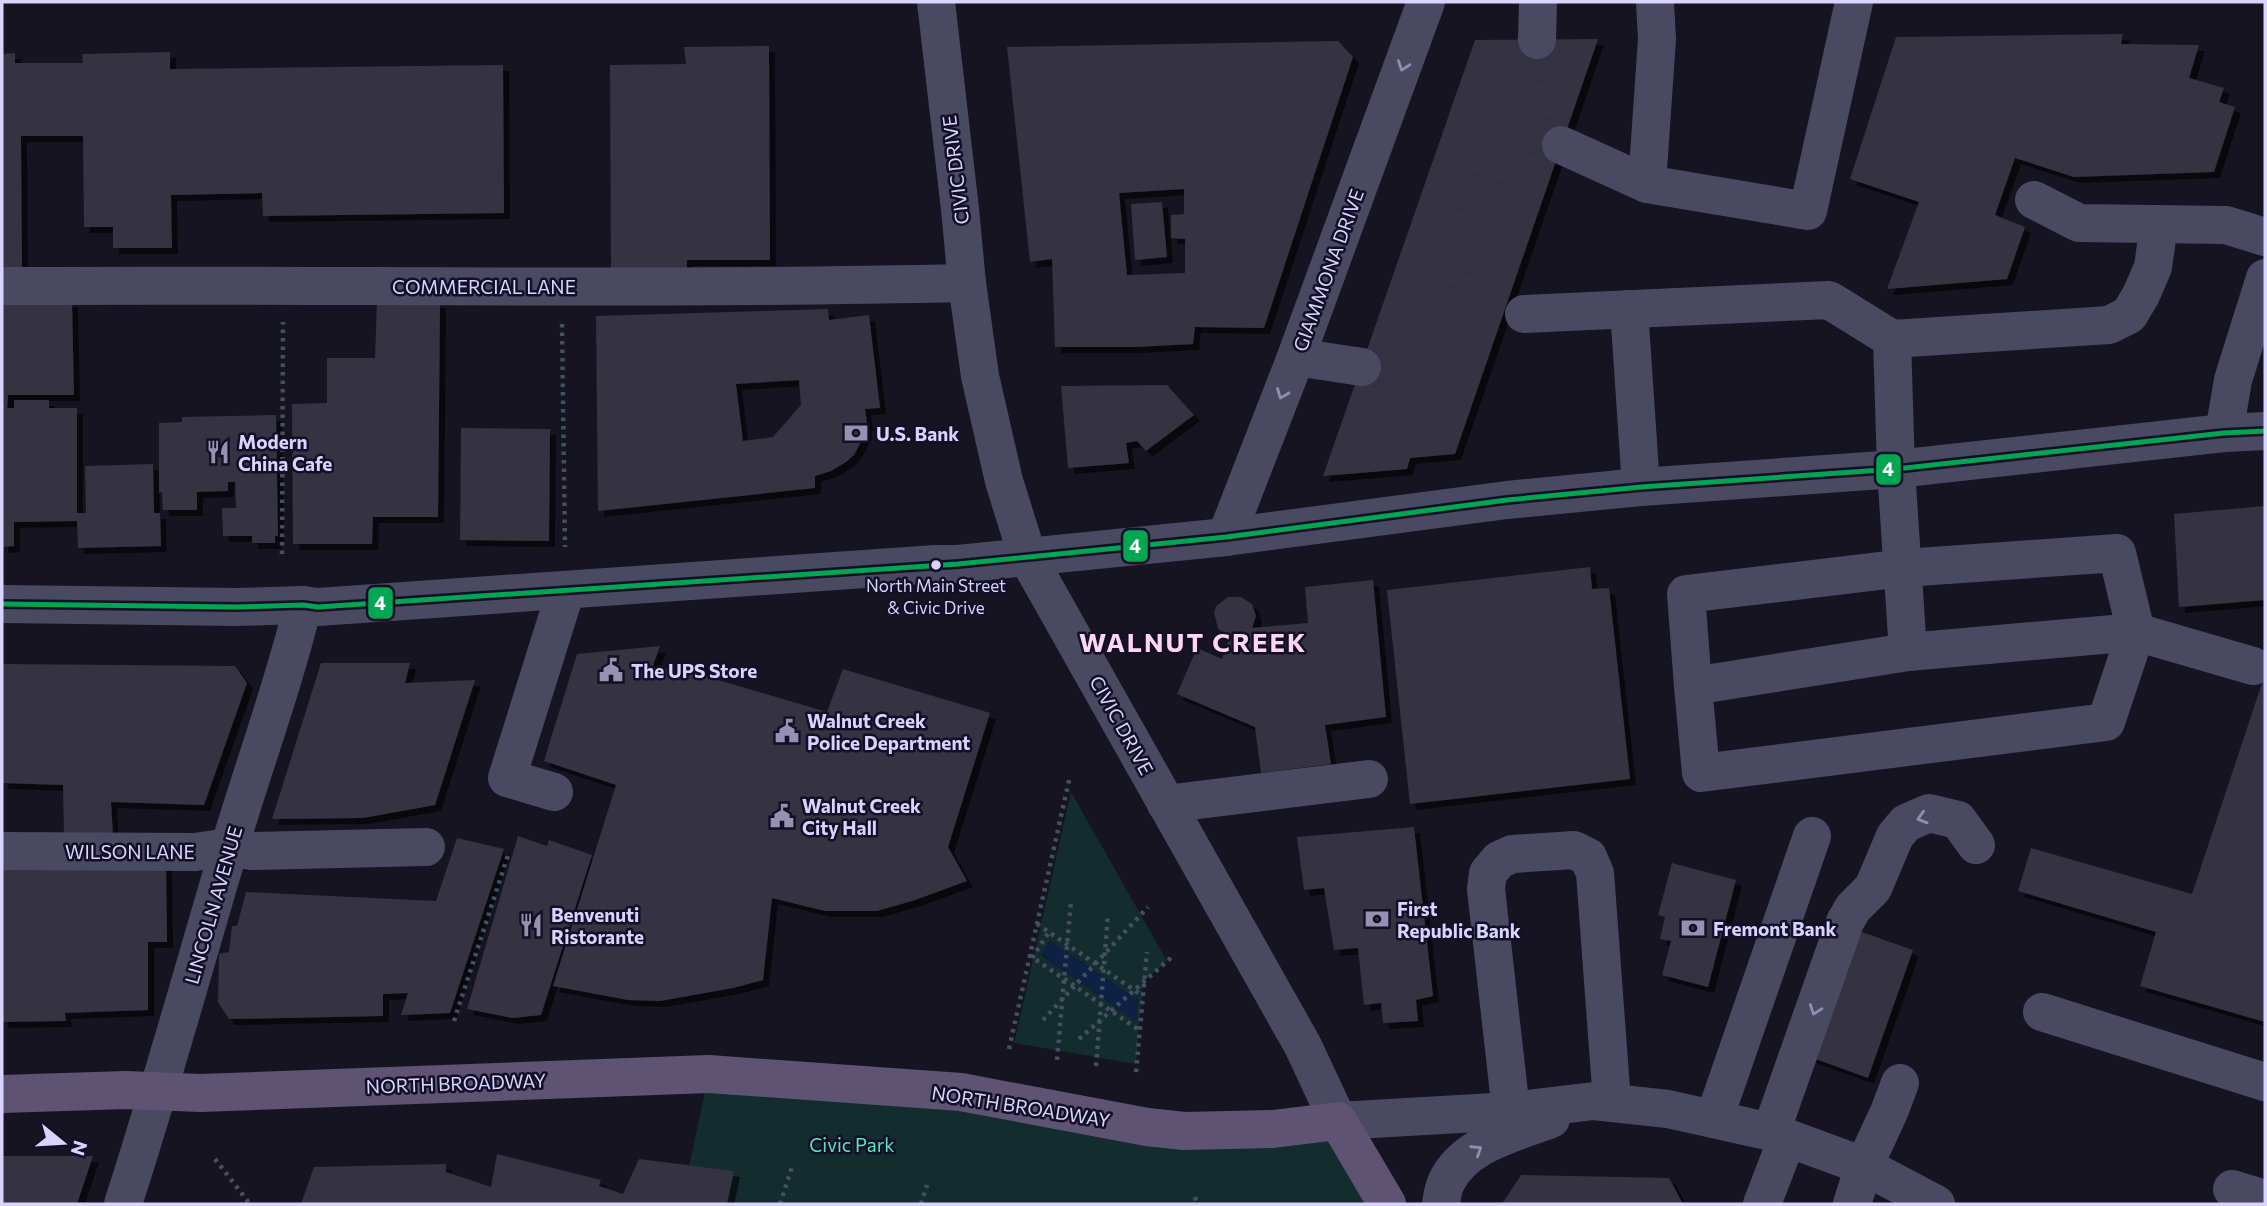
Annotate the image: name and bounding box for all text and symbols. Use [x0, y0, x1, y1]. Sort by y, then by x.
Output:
one-way arrow [1397, 60, 1411, 72]
street label: CIVIC DRIVE [937, 114, 973, 226]
street label: GIAMMONA DRIVE [1288, 186, 1368, 354]
street label: COMMERCIAL LANE [392, 275, 576, 298]
one-way arrow [1276, 388, 1290, 400]
bank icon: U.S. Bank [842, 419, 870, 447]
place label: U.S. Bank [876, 422, 959, 445]
place label: Modern China Cafe [238, 430, 332, 475]
restaurant icon: Modern China Cafe [204, 438, 232, 466]
line badge: 4 [1875, 453, 1902, 486]
text: 4 [1882, 457, 1894, 480]
line badge: 4 [1122, 529, 1149, 563]
text: 4 [1129, 534, 1141, 557]
marker: North Main Street & Civic Drive [929, 558, 943, 572]
place label: North Main Street & Civic Drive [866, 575, 1006, 618]
line badge: 4 [367, 586, 394, 620]
text: 4 [374, 591, 386, 614]
district label: WALNUT CREEK [1079, 626, 1307, 657]
public building icon: The UPS Store [597, 656, 625, 684]
place label: The UPS Store [631, 659, 757, 682]
street label: CIVIC DRIVE [1085, 671, 1159, 779]
place label: Walnut Creek Police Department [807, 709, 970, 754]
public building icon: Walnut Creek Police Department [773, 717, 801, 745]
place label: Walnut Creek City Hall [802, 794, 921, 839]
public building icon: Walnut Creek City Hall [768, 802, 796, 830]
one-way arrow [1916, 809, 1928, 824]
street label: LINCOLN AVENUE [179, 823, 247, 987]
street label: WILSON LANE [65, 840, 195, 863]
place label: First Republic Bank [1397, 897, 1521, 942]
place label: Benvenuti Ristorante [551, 903, 644, 948]
bank icon: First Republic Bank [1363, 905, 1391, 933]
restaurant icon: Benvenuti Ristorante [517, 911, 545, 939]
bank icon: Fremont Bank [1679, 914, 1707, 942]
place label: Fremont Bank [1713, 917, 1837, 940]
one-way arrow [1809, 1003, 1823, 1015]
street label: NORTH BROADWAY [365, 1068, 547, 1098]
street label: NORTH BROADWAY [930, 1081, 1112, 1131]
north arrow [28, 1108, 98, 1178]
park label: Civic Park [809, 1133, 895, 1156]
text: N [67, 1138, 93, 1159]
one-way arrow [1470, 1146, 1483, 1159]

